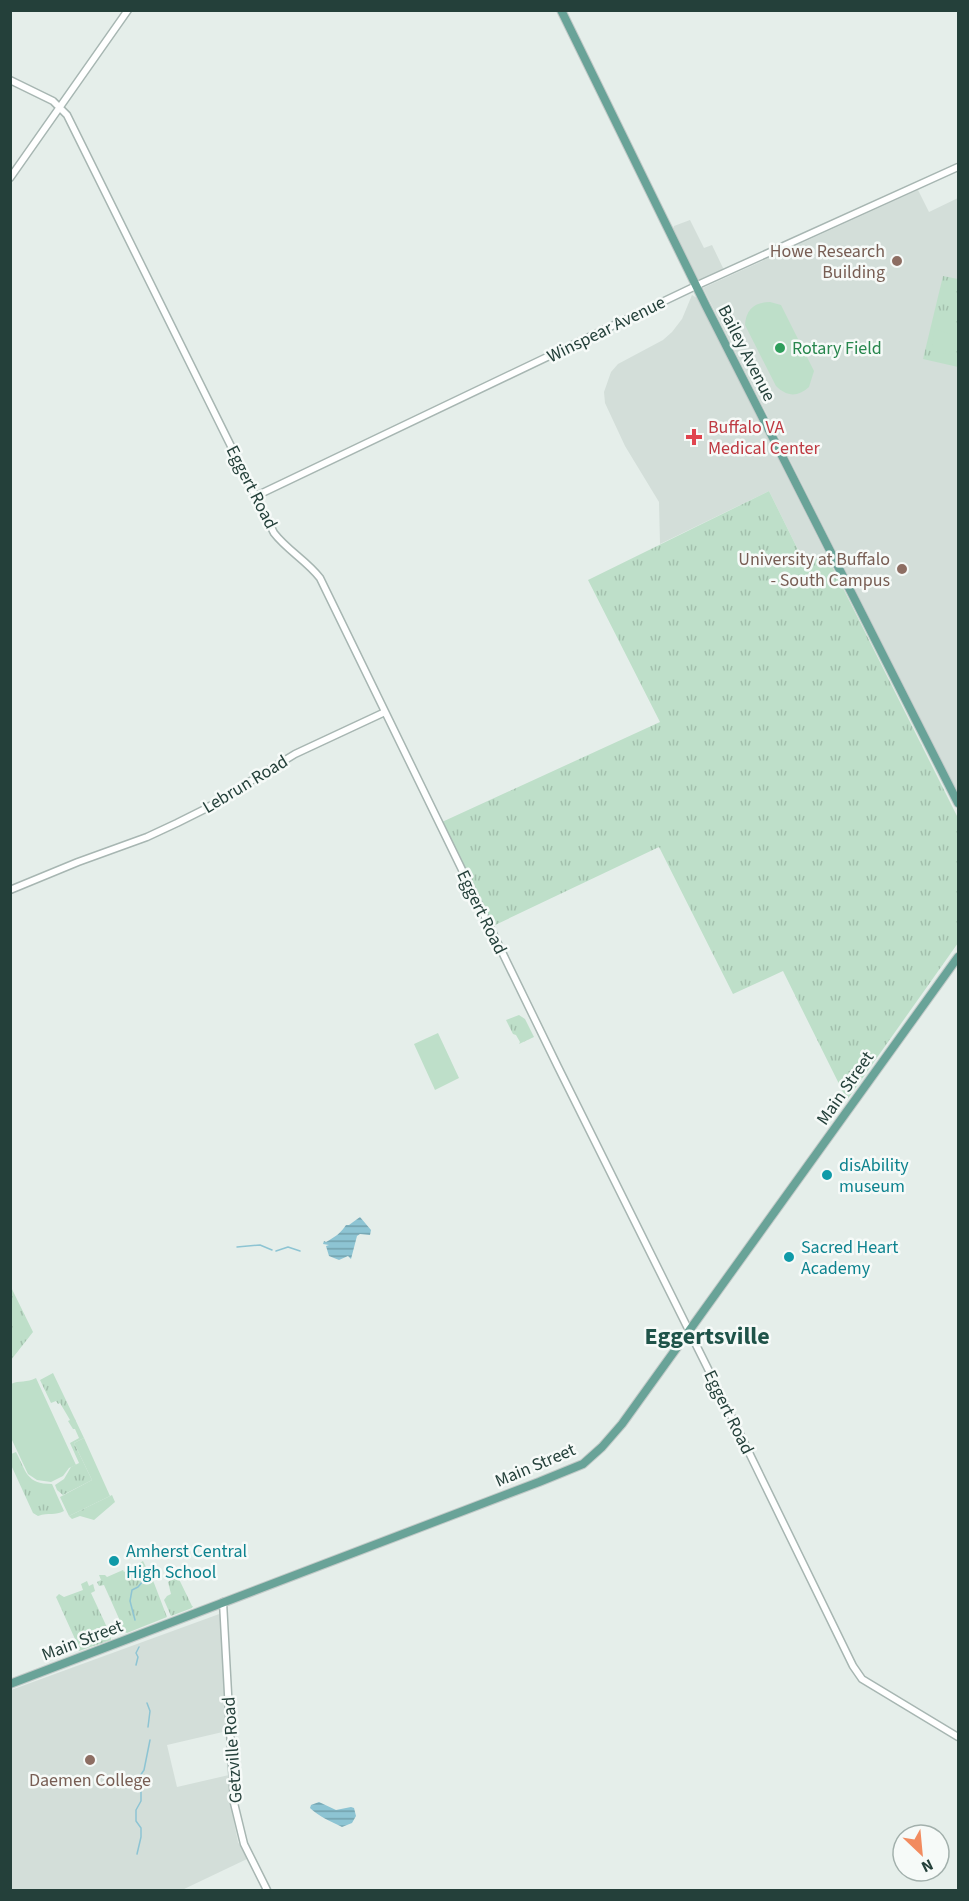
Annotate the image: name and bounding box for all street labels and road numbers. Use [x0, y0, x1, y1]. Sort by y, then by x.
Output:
street label: Winspear Avenue [543, 290, 670, 369]
street label: Bailey Avenue [712, 301, 782, 406]
street label: Eggert Road [220, 441, 283, 533]
street label: Lebrun Road [198, 749, 293, 820]
street label: Eggert Road [450, 866, 513, 959]
street label: Main Street [811, 1046, 880, 1130]
street label: Eggert Road [697, 1366, 760, 1459]
street label: Main Street [491, 1437, 579, 1494]
street label: Main Street [38, 1614, 126, 1667]
street label: Getzville Road [216, 1696, 249, 1804]

